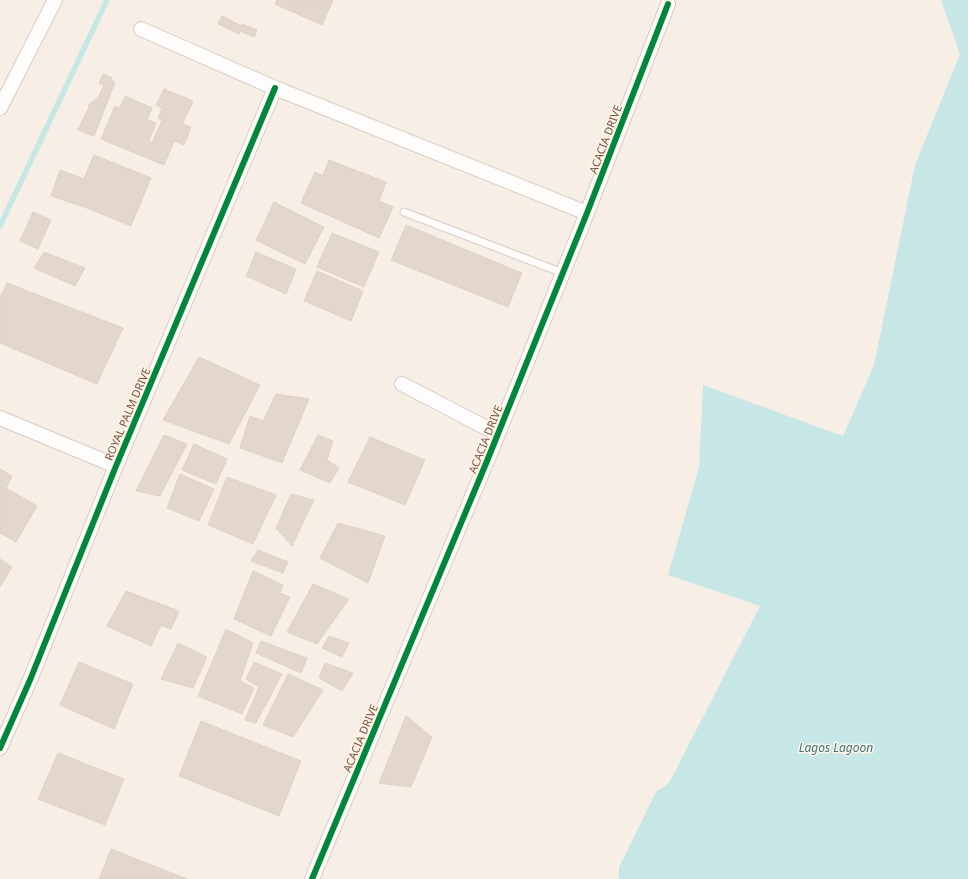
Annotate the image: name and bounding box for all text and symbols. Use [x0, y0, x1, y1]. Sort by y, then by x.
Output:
street label: ACACIA DRIVE [585, 102, 625, 176]
street label: ROYAL PALM DRIVE [101, 365, 153, 463]
street label: ACACIA DRIVE [464, 403, 506, 475]
street label: ACACIA DRIVE [339, 702, 381, 774]
water label: Lagos Lagoon [799, 739, 873, 756]

